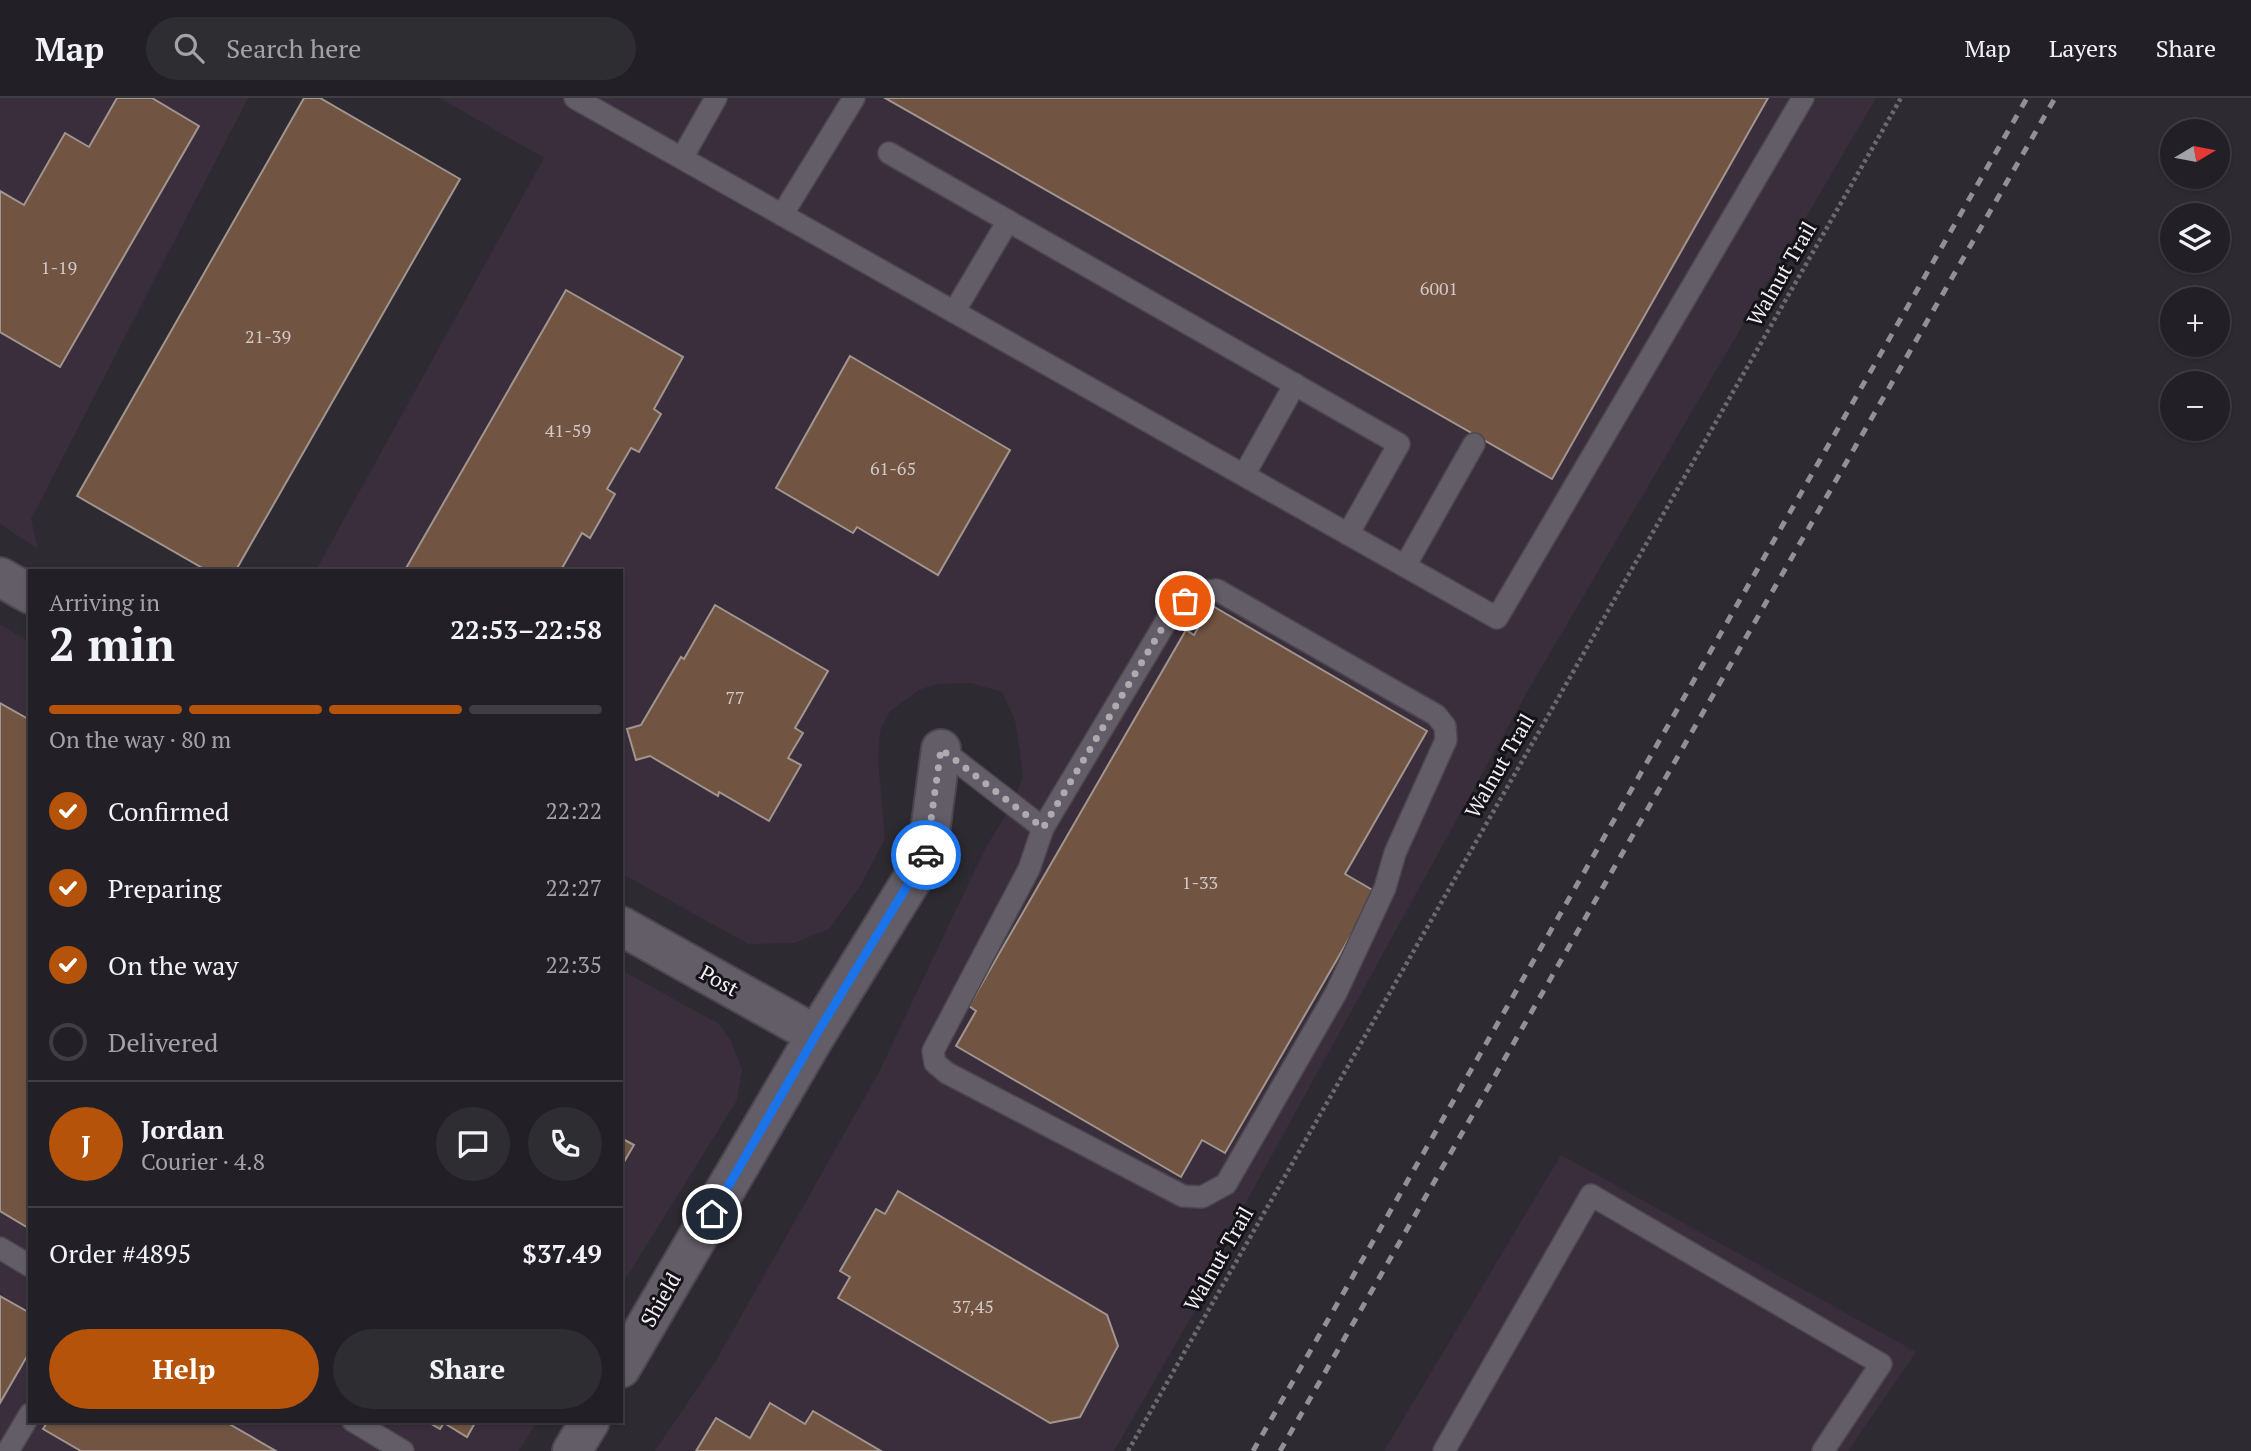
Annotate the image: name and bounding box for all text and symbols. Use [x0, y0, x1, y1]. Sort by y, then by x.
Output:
search box [146, 17, 636, 80]
text: Map [35, 27, 104, 70]
icon: search [170, 29, 208, 67]
text: Search here [226, 31, 361, 65]
text: Map [1964, 32, 2011, 64]
text: Layers [2049, 32, 2118, 64]
text: Share [2156, 32, 2216, 64]
north arrow [2160, 119, 2230, 189]
map controls [2160, 119, 2230, 441]
button: layers [2160, 203, 2230, 273]
street label: Walnut Trail [1740, 216, 1822, 331]
house number: 1-19 [41, 255, 77, 279]
house number: 6001 [1420, 276, 1458, 300]
button: + [2160, 287, 2230, 357]
house number: 21-39 [245, 324, 291, 348]
button: − [2160, 371, 2230, 441]
house number: 41-59 [545, 418, 591, 442]
house number: 61-65 [870, 456, 916, 480]
pin [1155, 571, 1215, 631]
icon: bag [1166, 582, 1204, 620]
text: Arriving in [49, 587, 160, 618]
text: 22:53–22:58 [450, 612, 602, 646]
text: 2 min [49, 613, 175, 674]
house number: 77 [725, 685, 745, 709]
street label: Walnut Trail [1458, 708, 1540, 823]
text: On the way · 80 m [49, 724, 231, 755]
icon: check [49, 792, 87, 830]
text: Confirmed [108, 794, 229, 828]
text: 22:22 [545, 795, 602, 826]
courier [891, 820, 961, 890]
icon: car [907, 836, 945, 874]
icon: check [49, 869, 87, 907]
house number: 1-33 [1182, 870, 1218, 894]
text: Preparing [108, 871, 221, 905]
text: 22:27 [545, 872, 602, 903]
icon: check [49, 946, 87, 984]
text: On the way [108, 948, 239, 982]
text: 22:35 [545, 949, 602, 980]
street label: Post [695, 958, 744, 1002]
text: Delivered [108, 1025, 218, 1059]
button: chat [436, 1107, 510, 1181]
button: phone [528, 1107, 602, 1181]
text: Jordan [141, 1112, 224, 1146]
text: J [81, 1127, 91, 1161]
text: Courier · 4.8 [141, 1146, 265, 1177]
pin [682, 1184, 742, 1244]
icon: home [693, 1195, 731, 1233]
street label: Walnut Trail [1177, 1201, 1259, 1316]
text: Order #4895 [49, 1236, 191, 1270]
text: $37.49 [522, 1236, 602, 1270]
street label: Shield [633, 1267, 687, 1332]
house number: 37,45 [952, 1294, 994, 1318]
button: Help [49, 1329, 319, 1409]
button: Share [333, 1329, 602, 1409]

